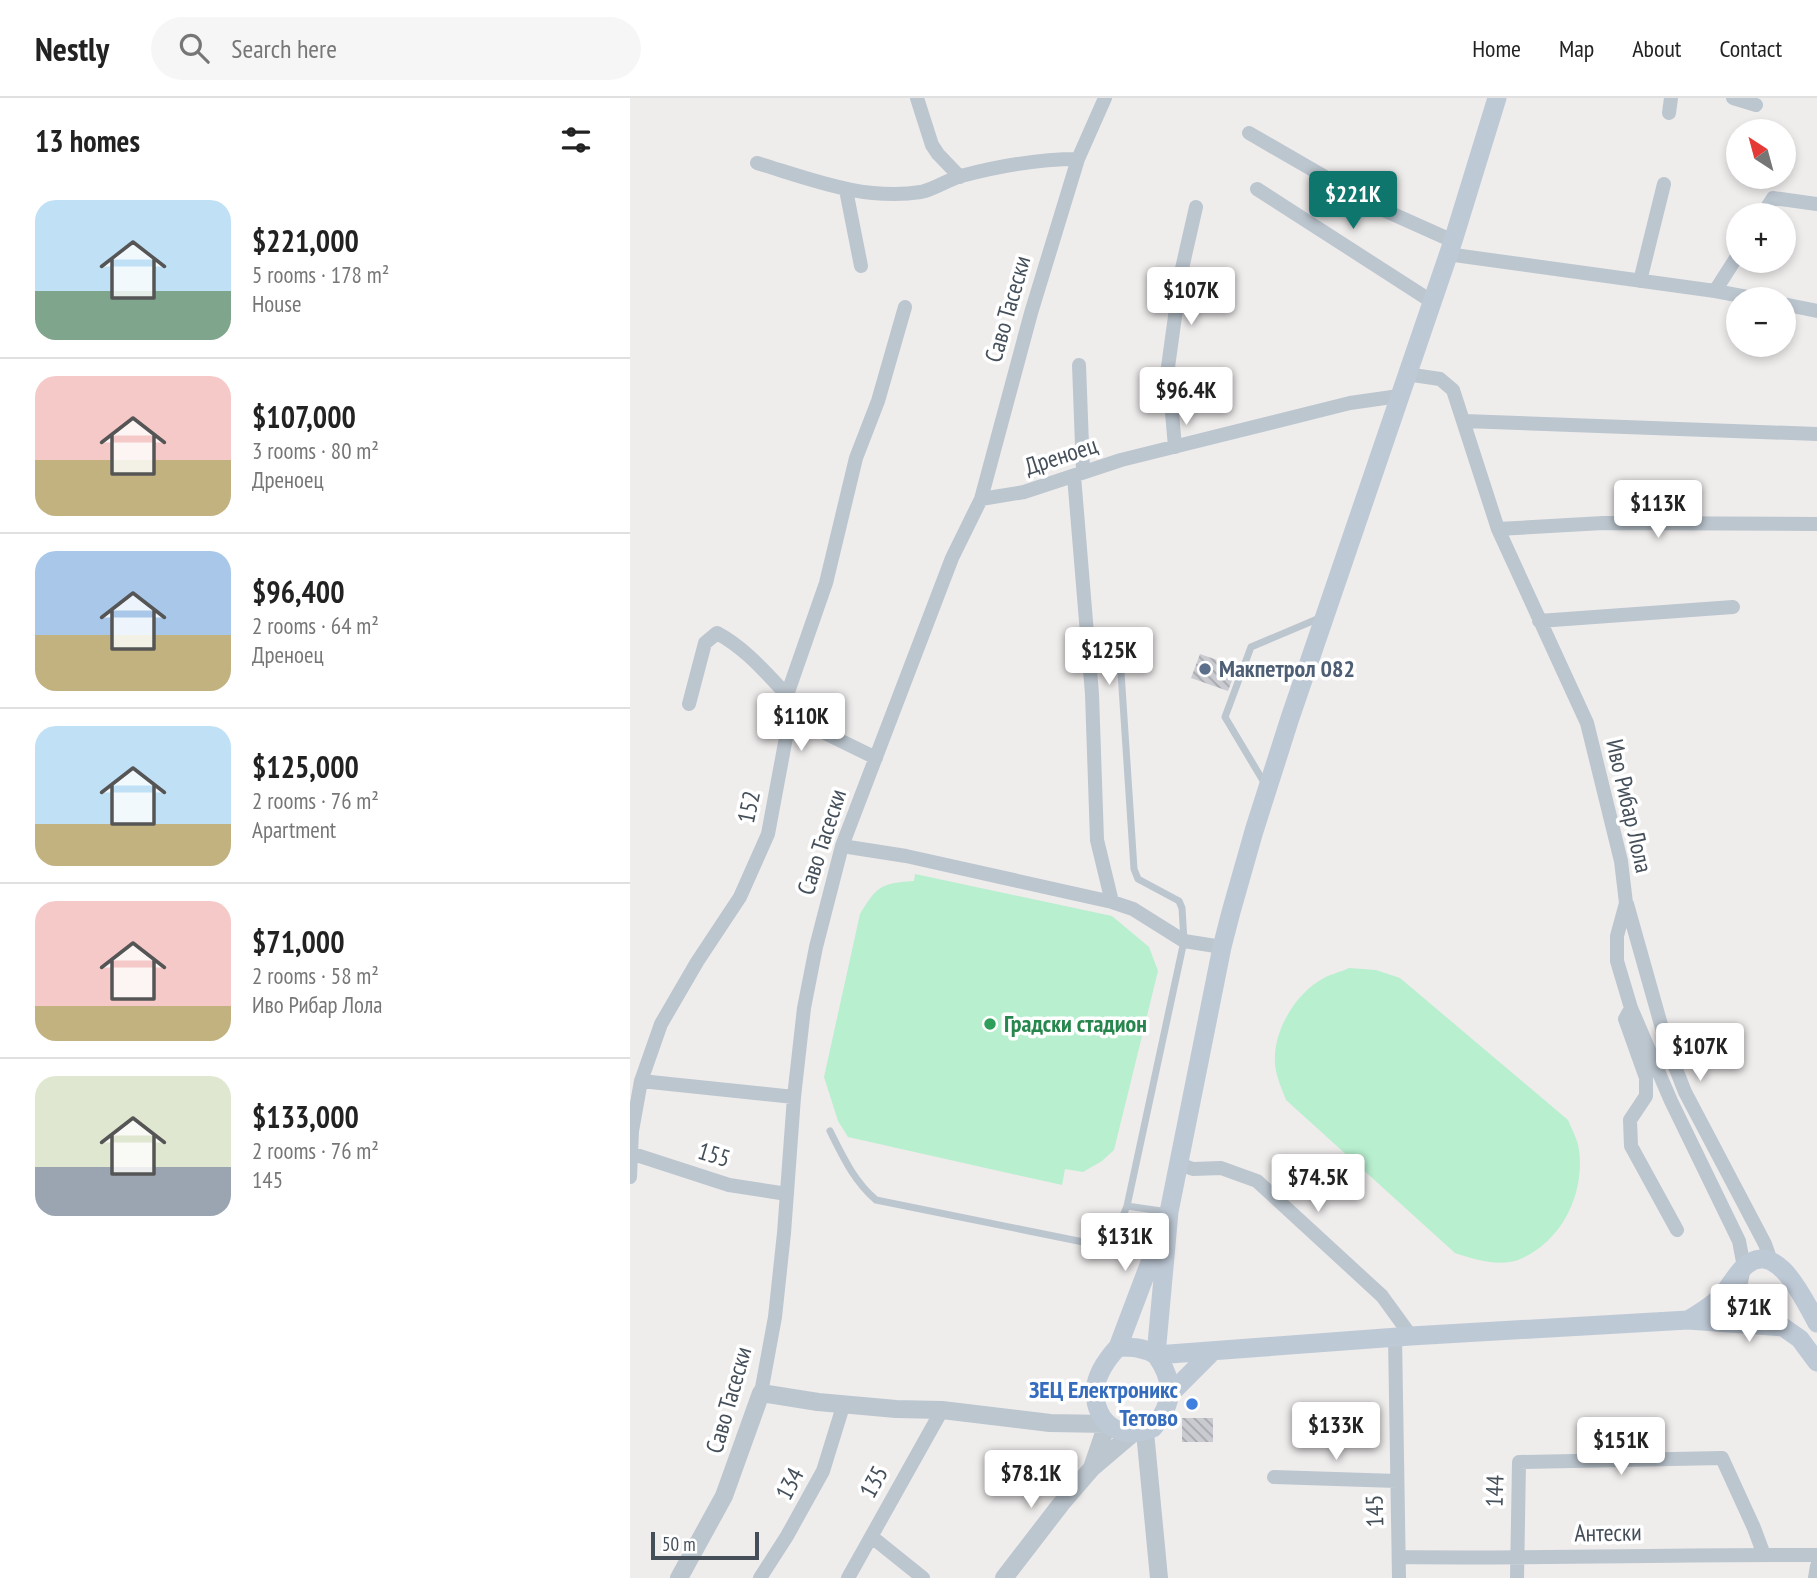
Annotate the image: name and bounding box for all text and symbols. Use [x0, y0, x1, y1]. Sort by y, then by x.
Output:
search box [151, 17, 641, 80]
text: Nestly [35, 27, 109, 70]
icon: search [175, 29, 213, 67]
text: Search here [231, 32, 337, 65]
text: Home [1472, 33, 1521, 64]
text: Map [1559, 33, 1594, 64]
text: About [1632, 33, 1681, 64]
text: Contact [1719, 33, 1782, 64]
north arrow [1726, 119, 1796, 189]
map controls [1726, 119, 1796, 357]
text: 13 homes [35, 121, 140, 160]
icon: filters [557, 121, 595, 159]
pin: $221K [1304, 172, 1402, 231]
text: $221K [1325, 179, 1381, 208]
button: + [1726, 203, 1796, 273]
text: $221,000 [252, 221, 359, 260]
icon: home [91, 228, 175, 312]
street label: Саво Тасески [978, 252, 1038, 366]
text: 5 rooms · 178 m² [252, 260, 389, 289]
pin: $107K [1142, 268, 1240, 327]
text: $107K [1163, 275, 1219, 304]
button: − [1726, 287, 1796, 357]
text: House [252, 289, 302, 318]
pin: $96.4K [1129, 368, 1243, 427]
text: $96.4K [1156, 375, 1216, 404]
text: $107,000 [252, 397, 356, 436]
icon: home [91, 404, 175, 488]
street label: Дреноец [1021, 429, 1102, 482]
text: 3 rooms · 80 m² [252, 436, 379, 465]
text: Дреноец [252, 465, 324, 494]
pin: $113K [1609, 480, 1707, 540]
text: $113K [1630, 488, 1686, 517]
text: $96,400 [252, 572, 345, 611]
icon: home [91, 579, 175, 663]
text: 2 rooms · 64 m² [252, 611, 379, 640]
pin: $125K [1060, 628, 1158, 687]
text: $125K [1081, 635, 1137, 664]
text: Дреноец [252, 640, 324, 669]
place label: Макпетрол 082 [1219, 653, 1355, 684]
marker: Макпетрол 082 [1197, 661, 1213, 677]
pin: $110K [752, 694, 850, 753]
text: $110K [773, 701, 829, 730]
street label: Иво Рибар Лола [1599, 736, 1660, 876]
text: $125,000 [252, 747, 359, 786]
icon: home [91, 754, 175, 838]
street label: Саво Тасески [790, 785, 853, 899]
text: 2 rooms · 76 m² [252, 786, 379, 815]
street label: 152 [730, 788, 767, 826]
text: Apartment [252, 815, 336, 844]
text: $71,000 [252, 922, 345, 961]
icon: home [91, 929, 175, 1013]
text: 2 rooms · 58 m² [252, 961, 379, 990]
text: Иво Рибар Лола [252, 990, 383, 1019]
place label: Градски стадион [1004, 1008, 1147, 1039]
marker: Градски стадион [982, 1016, 998, 1032]
pin: $107K [1651, 1024, 1749, 1083]
text: $107K [1672, 1031, 1728, 1060]
text: $133,000 [252, 1097, 359, 1136]
icon: home [91, 1104, 175, 1188]
street label: 155 [694, 1135, 734, 1174]
text: 2 rooms · 76 m² [252, 1136, 379, 1165]
pin: $74.5K [1261, 1154, 1375, 1214]
text: $74.5K [1288, 1162, 1348, 1191]
text: 145 [252, 1165, 283, 1194]
pin: $131K [1076, 1214, 1174, 1273]
text: $131K [1097, 1221, 1153, 1250]
pin: $71K [1708, 1284, 1790, 1344]
text: $71K [1727, 1292, 1771, 1321]
street label: Саво Тасески [699, 1343, 759, 1457]
place label: ЗЕЦ Електроникс Тетово [1029, 1374, 1179, 1433]
marker: ЗЕЦ Електроникс Тетово [1184, 1396, 1200, 1412]
pin: $133K [1287, 1402, 1385, 1462]
text: $133K [1308, 1410, 1364, 1439]
pin: $151K [1572, 1418, 1670, 1477]
text: $151K [1593, 1425, 1649, 1454]
pin: $78.1K [974, 1450, 1088, 1510]
text: $78.1K [1001, 1458, 1061, 1487]
street label: 135 [852, 1460, 895, 1503]
street label: 134 [768, 1462, 811, 1505]
street label: 144 [1478, 1474, 1511, 1508]
street label: 145 [1358, 1494, 1391, 1528]
street label: Антески [1574, 1516, 1642, 1549]
scale bar [651, 1529, 760, 1561]
text: 50 m [662, 1532, 696, 1556]

